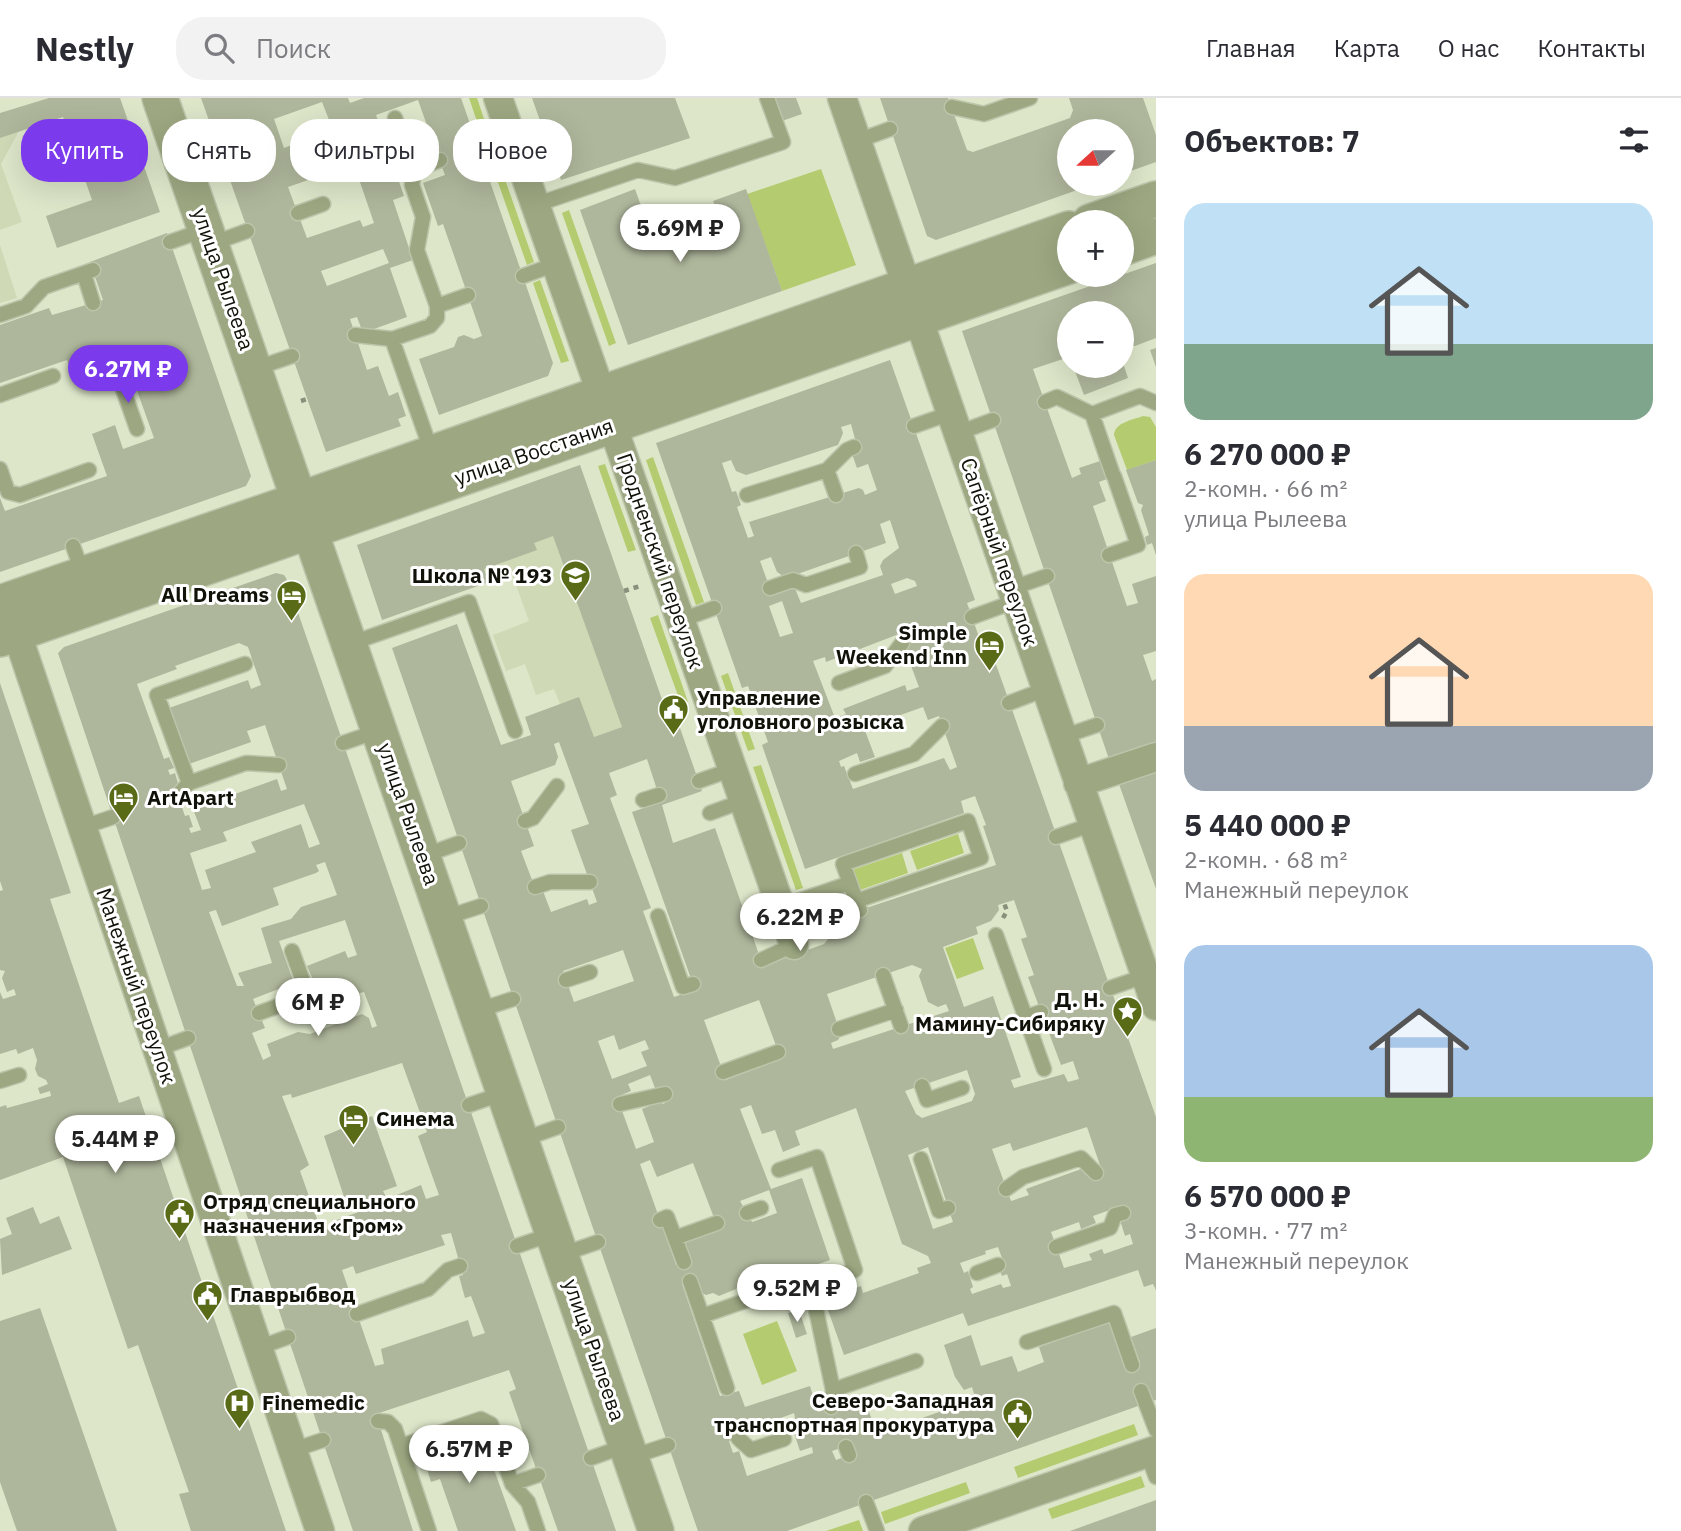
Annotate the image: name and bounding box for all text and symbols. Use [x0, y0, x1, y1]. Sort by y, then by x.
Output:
search box [176, 17, 666, 80]
text: Nestly [35, 27, 134, 70]
icon: search [200, 29, 238, 67]
text: Поиск [256, 31, 331, 65]
text: Главная [1206, 32, 1296, 64]
text: Карта [1334, 32, 1400, 64]
text: О нас [1438, 32, 1499, 64]
text: Контакты [1537, 32, 1646, 64]
chip: Купить [21, 119, 148, 182]
chip: Снять [162, 119, 276, 182]
chip: Фильтры [290, 119, 439, 182]
chip: Новое [453, 119, 572, 182]
north arrow [1057, 119, 1134, 196]
map controls [1057, 119, 1134, 378]
text: Объектов: 7 [1184, 121, 1360, 160]
icon: filters [1615, 121, 1653, 159]
street label: улица Рылеева [186, 204, 261, 354]
pin: 5.69M ₽ [615, 204, 745, 264]
button: + [1057, 210, 1134, 287]
text: 5.69M ₽ [636, 212, 724, 242]
icon: home [1356, 248, 1482, 374]
button: − [1057, 301, 1134, 378]
pin: 6.27M ₽ [63, 345, 193, 405]
text: 6.27M ₽ [84, 353, 172, 383]
street label: улица Восстания [450, 411, 617, 491]
text: 6 270 000 ₽ [1184, 434, 1351, 473]
street label: Гродненский переулок [611, 449, 711, 672]
street label: Сапёрный переулок [955, 454, 1045, 650]
text: 2-комн. · 66 m² [1184, 473, 1347, 503]
text: улица Рылеева [1184, 503, 1347, 533]
school or university icon: Школа № 193 [558, 559, 592, 603]
place label: Школа № 193 [412, 561, 552, 589]
hotel icon: All Dreams [275, 578, 309, 622]
place label: All Dreams [161, 580, 269, 608]
place label: Simple Weekend Inn [836, 618, 967, 670]
icon: home [1356, 619, 1482, 745]
hotel icon: Simple Weekend Inn [973, 628, 1007, 672]
place label: Управление уголовного розыска [697, 683, 904, 735]
public building icon: Управление уголовного розыска [657, 693, 691, 737]
street label: улица Рылеева [371, 739, 446, 889]
hotel icon: ArtApart [107, 781, 141, 825]
place label: ArtApart [147, 783, 234, 811]
text: 5 440 000 ₽ [1184, 805, 1351, 844]
text: 2-комн. · 68 m² [1184, 844, 1347, 874]
text: Манежный переулок [1184, 874, 1409, 904]
street label: Манежный переулок [90, 884, 184, 1087]
pin: 6.22M ₽ [735, 894, 865, 953]
text: 6.22M ₽ [756, 901, 844, 931]
pin: 6M ₽ [277, 978, 359, 1038]
place label: Д. Н. Мамину-Сибиряку [915, 985, 1106, 1037]
text: 6M ₽ [291, 986, 345, 1016]
icon: home [1356, 990, 1482, 1116]
place icon: Д. Н. Мамину-Сибиряку [1111, 995, 1145, 1039]
hotel icon: Синема [336, 1102, 370, 1146]
place label: Синема [376, 1104, 454, 1132]
pin: 5.44M ₽ [50, 1116, 180, 1175]
text: 5.44M ₽ [71, 1123, 159, 1153]
text: 6 570 000 ₽ [1184, 1176, 1351, 1215]
place label: Отряд специального назначения «Гром» [203, 1187, 416, 1239]
public building icon: Отряд специального назначения «Гром» [163, 1197, 197, 1241]
text: 3-комн. · 77 m² [1184, 1215, 1347, 1245]
text: Манежный переулок [1184, 1245, 1409, 1275]
pin: 9.52M ₽ [732, 1264, 862, 1324]
text: 9.52M ₽ [753, 1272, 841, 1302]
street label: улица Рылеева [557, 1275, 632, 1425]
public building icon: Главрыбвод [190, 1278, 224, 1322]
place label: Главрыбвод [230, 1280, 355, 1308]
hospital icon: Finemedic [222, 1386, 256, 1430]
place label: Северо-Западная транспортная прокуратура [714, 1386, 994, 1438]
place label: Finemedic [262, 1388, 365, 1416]
public building icon: Северо-Западная транспортная прокуратура [1000, 1396, 1034, 1440]
pin: 6.57M ₽ [404, 1426, 534, 1485]
text: 6.57M ₽ [425, 1433, 513, 1463]

